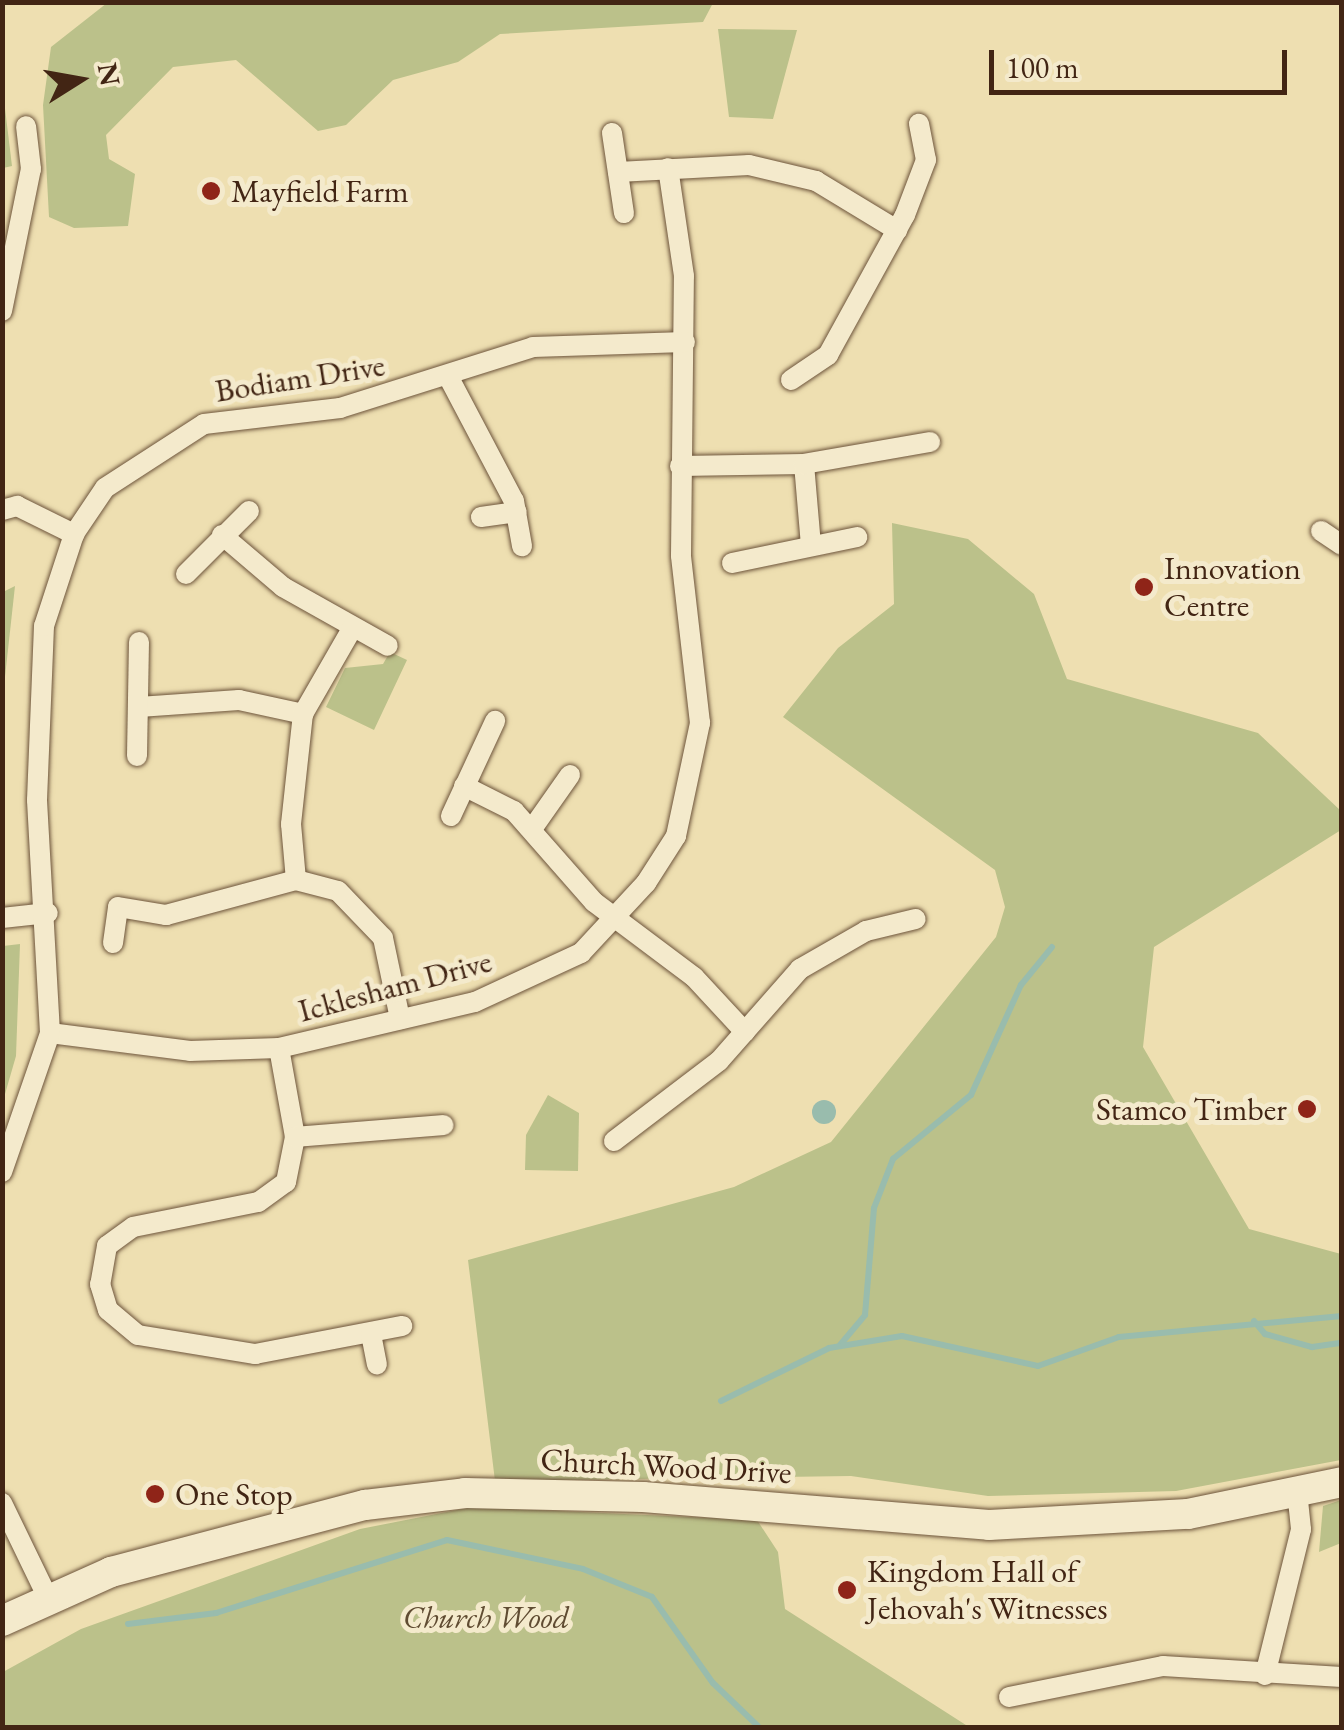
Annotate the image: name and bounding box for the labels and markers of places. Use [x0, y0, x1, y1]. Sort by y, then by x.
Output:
place label: Mayfield Farm [231, 172, 409, 210]
marker: Mayfield Farm [200, 180, 222, 202]
place label: Innovation Centre [1164, 550, 1301, 625]
marker: Innovation Centre [1133, 576, 1155, 598]
place label: Stamco Timber [1096, 1090, 1287, 1128]
marker: Stamco Timber [1296, 1098, 1318, 1120]
place label: One Stop [175, 1475, 293, 1513]
marker: One Stop [144, 1483, 166, 1505]
place label: Kingdom Hall of Jehovah's Witnesses [867, 1553, 1108, 1628]
marker: Kingdom Hall of Jehovah's Witnesses [836, 1579, 858, 1601]

